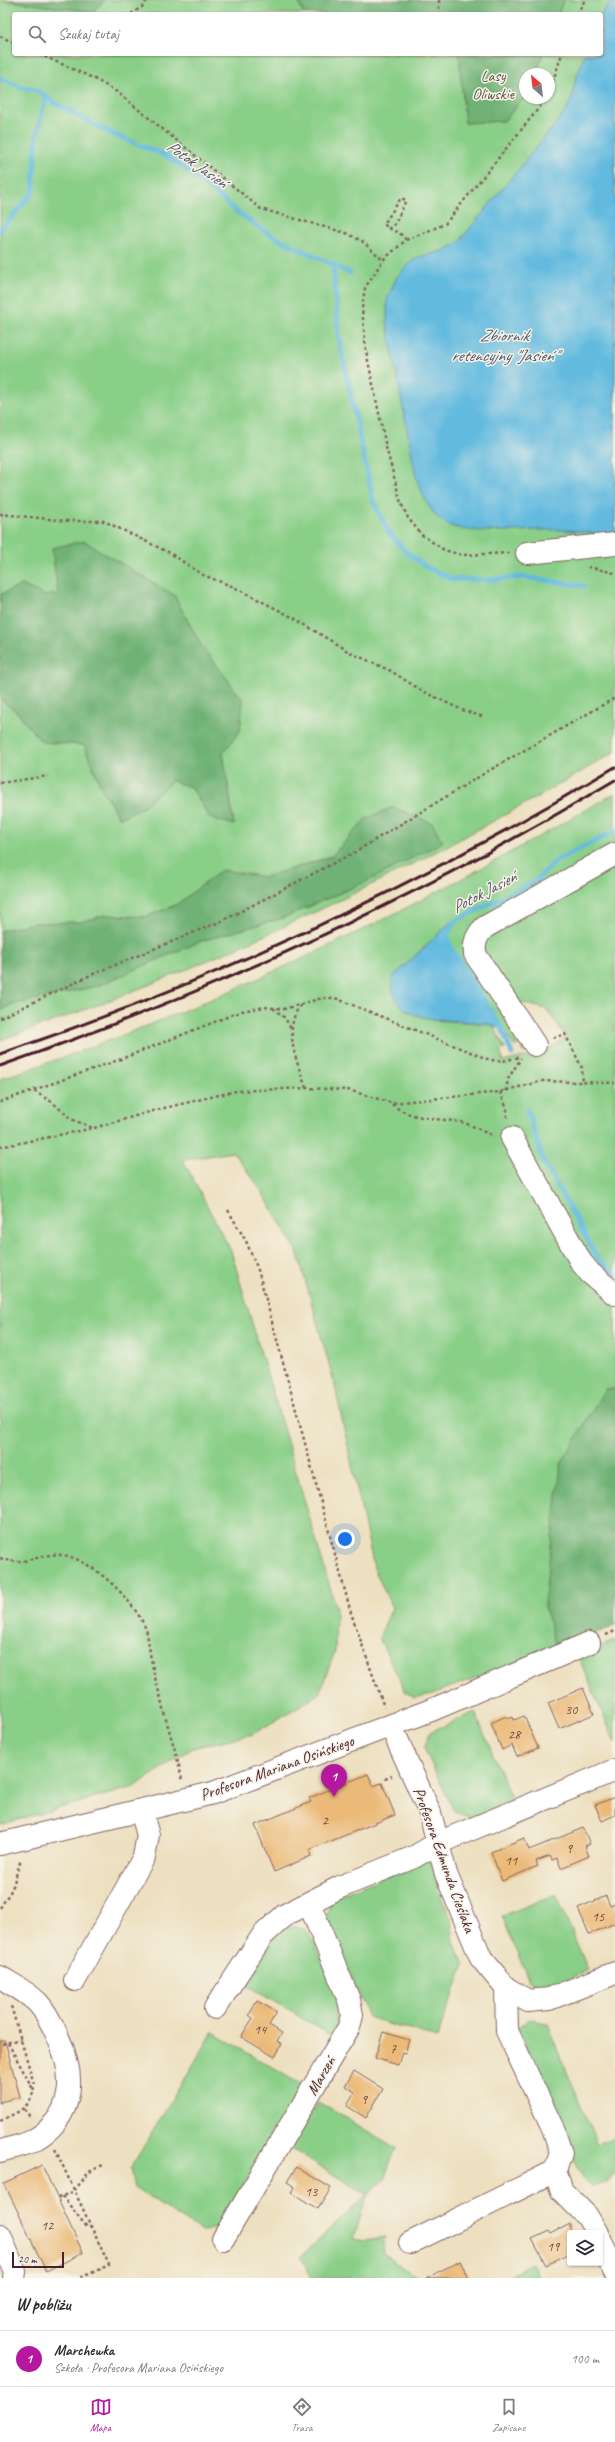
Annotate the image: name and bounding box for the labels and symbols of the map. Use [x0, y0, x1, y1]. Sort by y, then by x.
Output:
park label: Lasy Oliwskie [472, 66, 516, 104]
north arrow [519, 68, 555, 104]
water label: Potok Jasień [162, 135, 235, 195]
water label: Zbiornik retencyjny "Jasień" [451, 325, 563, 366]
water label: Potok Jasień [448, 864, 524, 918]
your location [335, 1529, 355, 1549]
house number: 30 [565, 1701, 579, 1718]
house number: 28 [508, 1726, 522, 1743]
street label: Profesora Mariana Osińskiego [197, 1730, 358, 1805]
pin: 1 [321, 1764, 347, 1797]
street label: Profesora Edmunda Cieślaka [408, 1785, 480, 1937]
house number: 2 [322, 1812, 330, 1829]
house number: 9 [566, 1840, 574, 1857]
house number: 11 [505, 1852, 518, 1869]
house number: 15 [592, 1908, 605, 1925]
house number: 14 [254, 2021, 268, 2038]
house number: 7 [390, 2040, 397, 2057]
street label: Marzeń [302, 2051, 341, 2099]
house number: 9 [361, 2091, 369, 2108]
house number: 13 [305, 2183, 319, 2200]
house number: 12 [41, 2217, 55, 2234]
house number: 19 [547, 2238, 561, 2255]
scale bar [12, 2250, 64, 2269]

